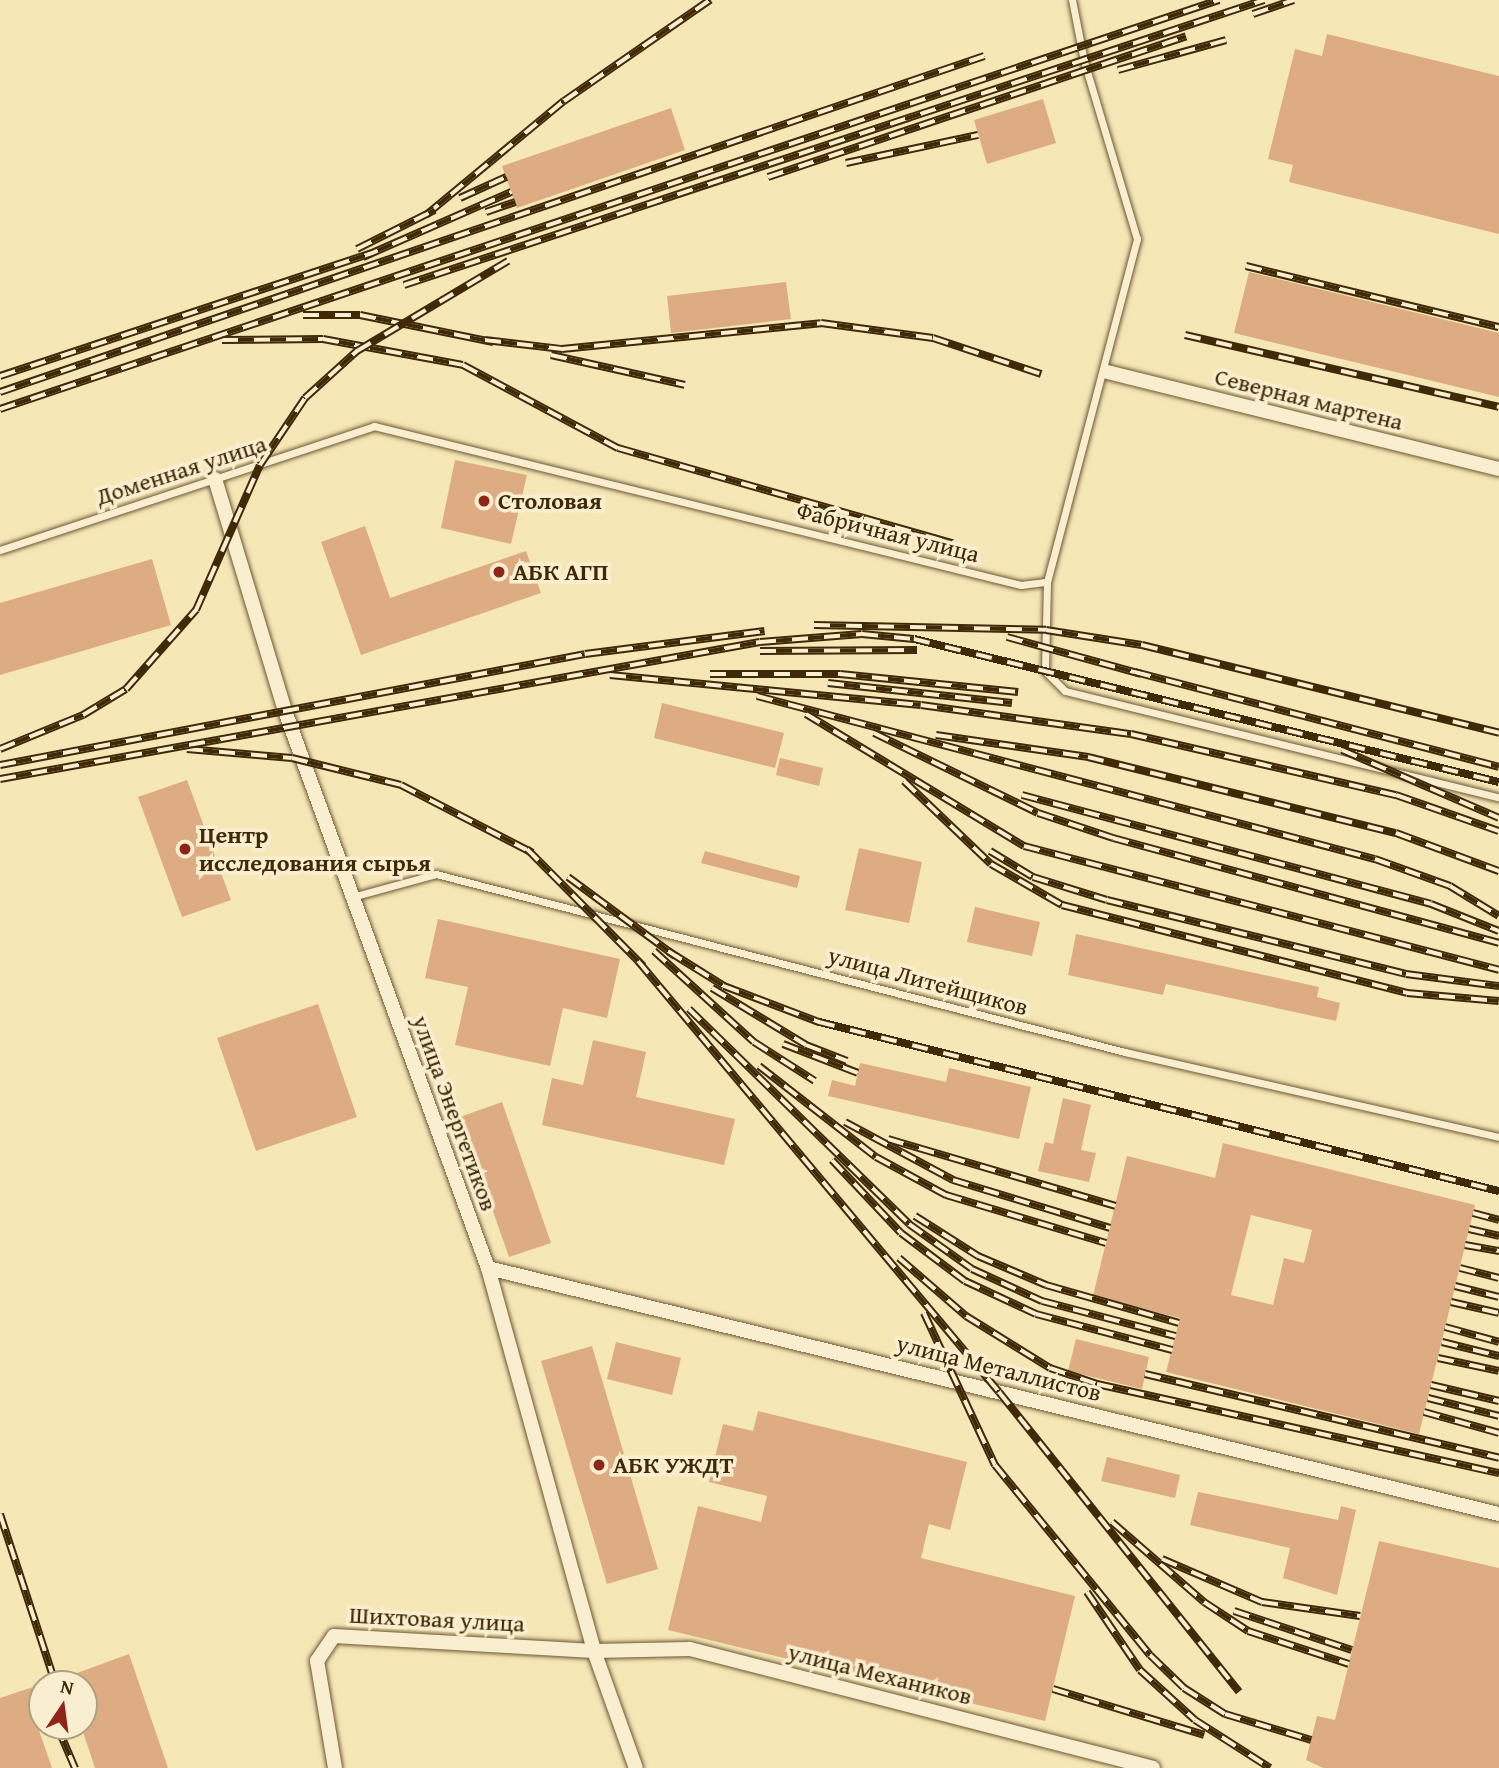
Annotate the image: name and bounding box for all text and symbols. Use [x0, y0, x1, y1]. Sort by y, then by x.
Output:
street label: Северная мартена [1212, 362, 1406, 436]
street label: Доменная улица [92, 429, 270, 511]
place label: Столовая [498, 487, 602, 515]
marker: Столовая [476, 493, 492, 509]
street label: Фабричная улица [794, 495, 982, 569]
place label: АБК АГП [513, 558, 608, 586]
marker: АБК АГП [491, 564, 507, 580]
place label: Центр исследования сырья [199, 821, 431, 877]
marker: Центр исследования сырья [177, 841, 193, 857]
street label: улица Литейщиков [825, 940, 1031, 1022]
street label: улица Энергетиков [406, 1011, 504, 1215]
street label: улица Металлистов [894, 1329, 1104, 1407]
place label: АБК УЖДТ [613, 1451, 734, 1479]
marker: АБК УЖДТ [591, 1457, 607, 1473]
street label: Шихтовая улица [348, 1600, 526, 1638]
street label: улица Механиков [785, 1637, 975, 1711]
north arrow [28, 1670, 98, 1740]
text: N [58, 1671, 77, 1702]

